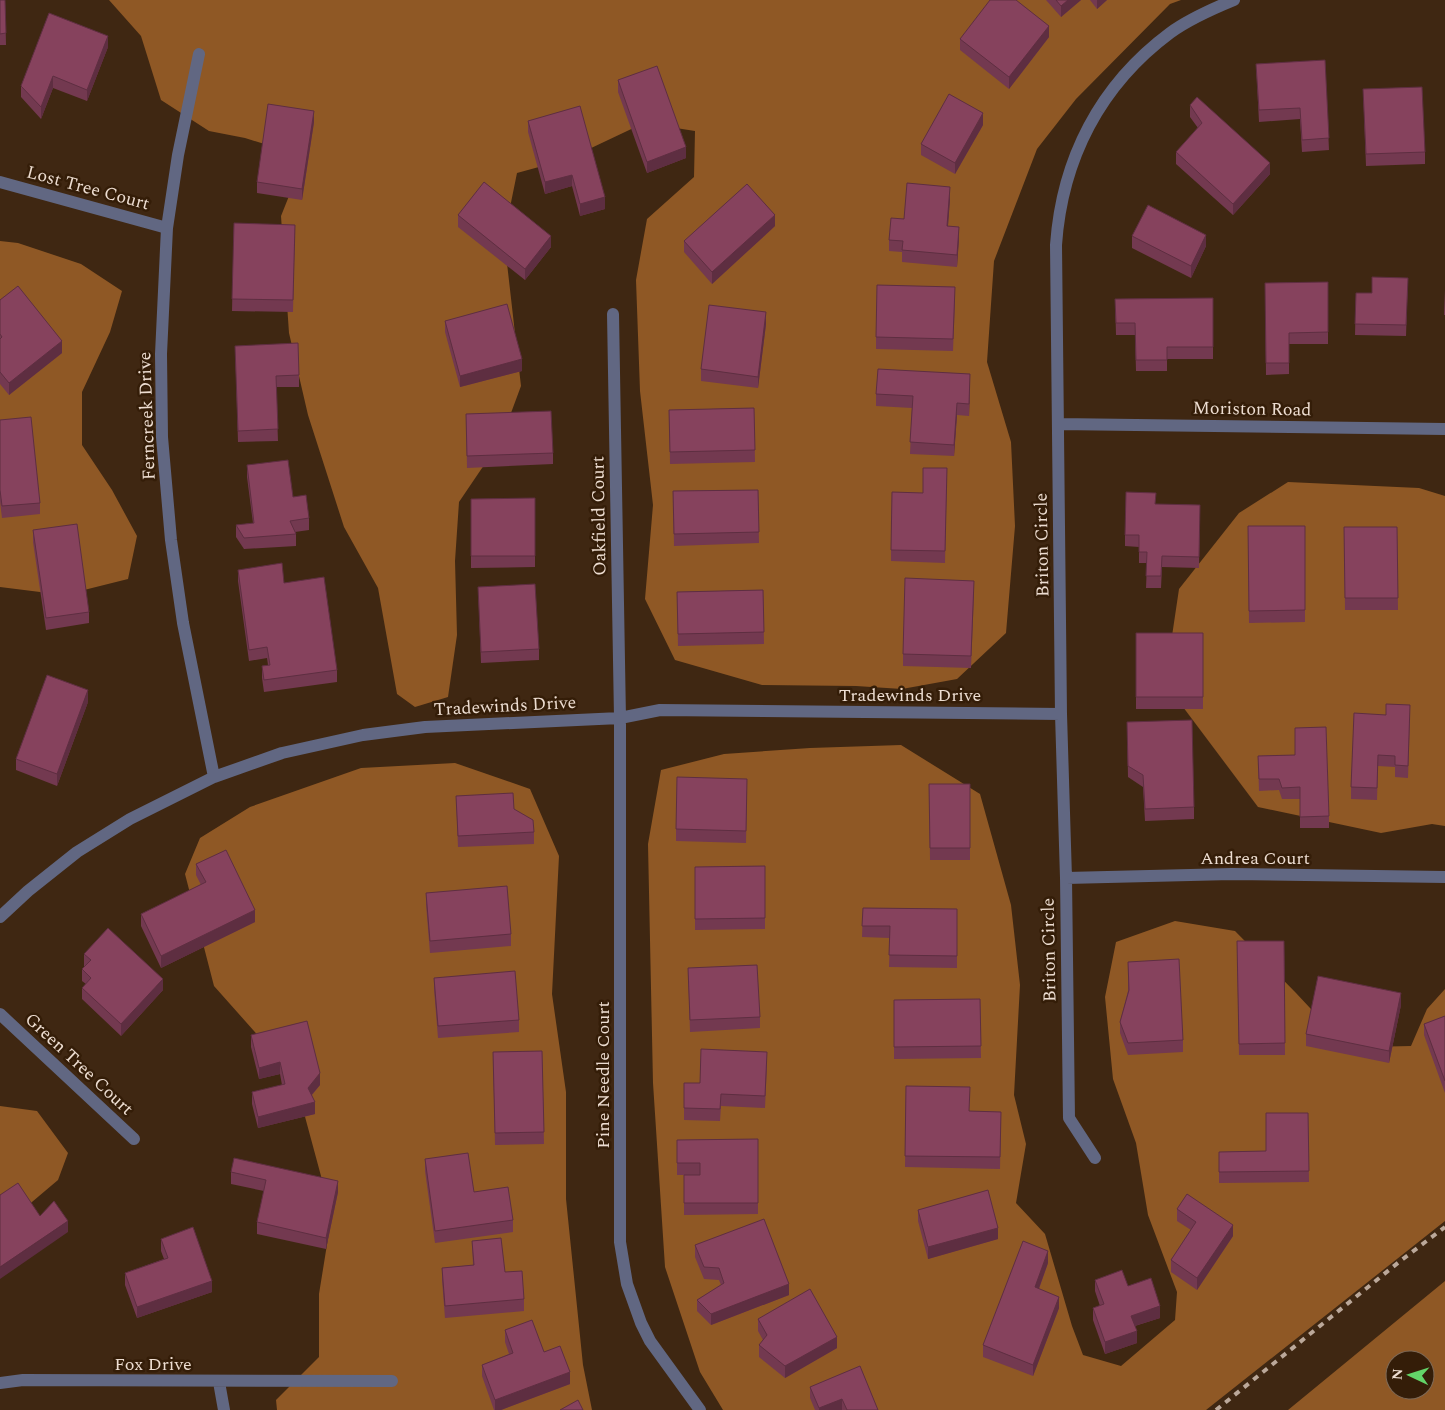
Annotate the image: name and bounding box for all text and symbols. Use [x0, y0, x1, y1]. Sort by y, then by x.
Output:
street label: Lost Tree Court [23, 159, 153, 217]
street label: Ferncreek Drive [131, 351, 163, 481]
street label: Moriston Road [1192, 394, 1312, 424]
street label: Oakfield Court [584, 456, 614, 576]
street label: Briton Circle [1028, 493, 1056, 597]
street label: Tradewinds Drive [839, 682, 981, 709]
street label: Tradewinds Drive [433, 689, 577, 723]
street label: Andrea Court [1200, 845, 1310, 872]
street label: Briton Circle [1035, 898, 1063, 1002]
street label: Pine Needle Court [590, 1001, 617, 1149]
street label: Green Tree Court [18, 1006, 140, 1122]
north arrow [1385, 1350, 1435, 1400]
street label: Fox Drive [114, 1351, 192, 1378]
text: N [1387, 1368, 1408, 1381]

